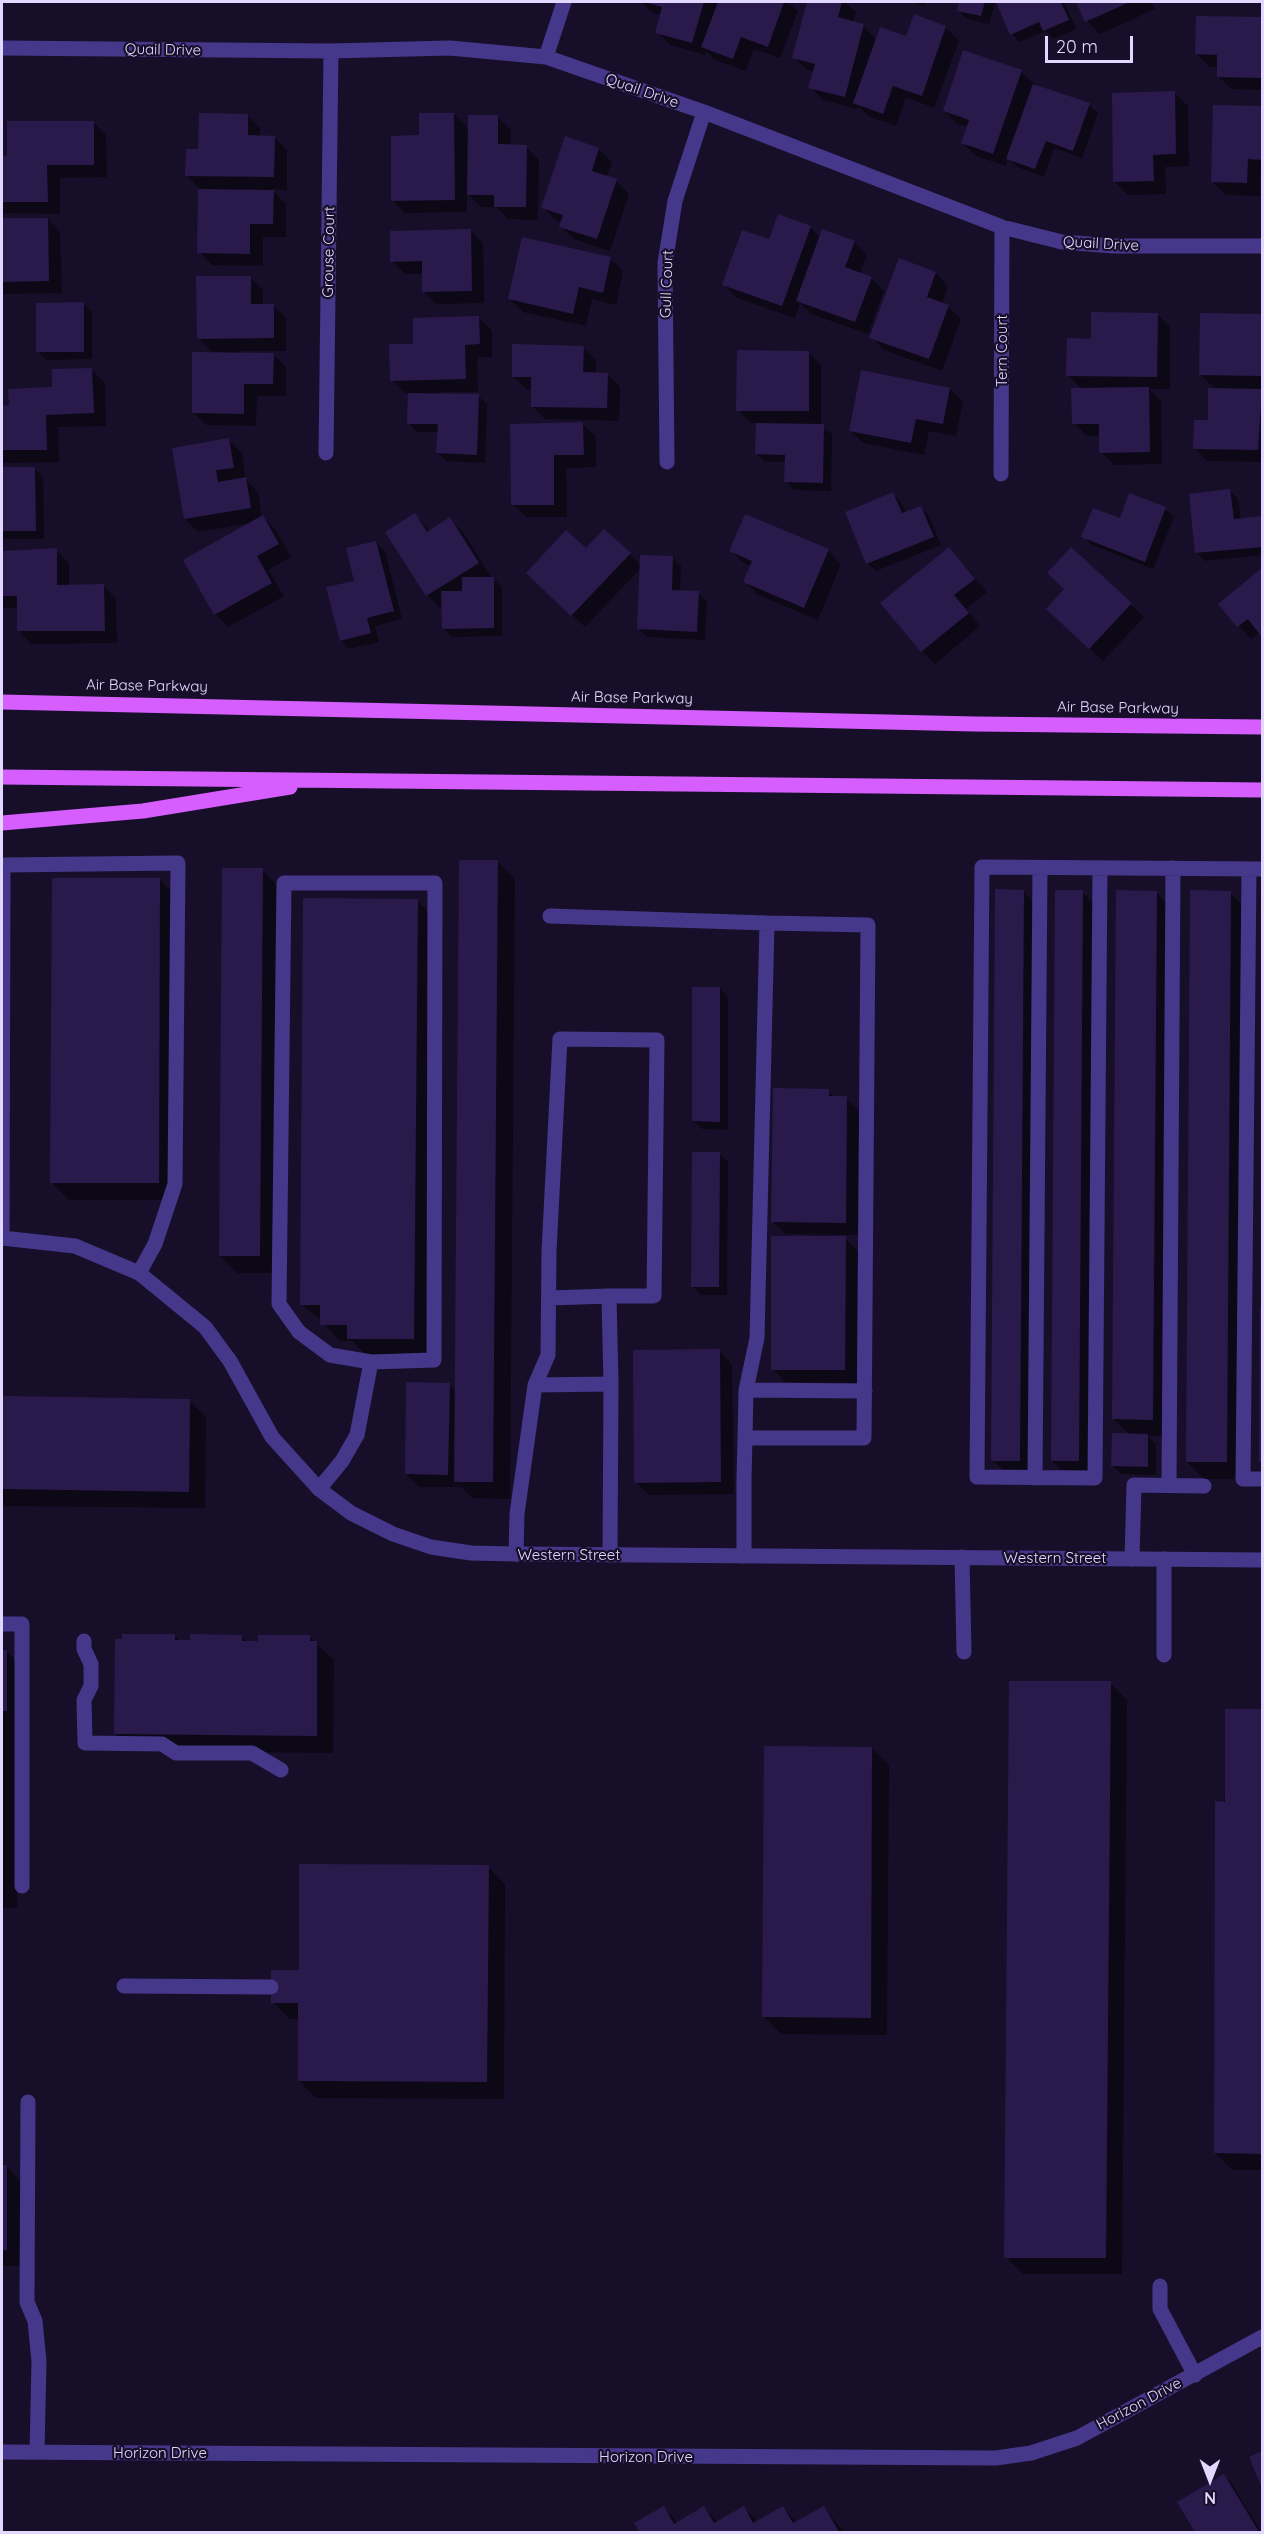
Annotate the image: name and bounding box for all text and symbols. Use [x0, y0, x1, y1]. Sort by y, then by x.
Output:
scale bar [1048, 24, 1136, 62]
text: 20 m [1056, 35, 1098, 58]
street label: Quail Drive [125, 40, 201, 60]
street label: Quail Drive [603, 70, 681, 112]
street label: Grouse Court [319, 206, 339, 298]
street label: Quail Drive [1063, 233, 1139, 255]
street label: Gull Court [657, 250, 677, 318]
street label: Tern Court [993, 315, 1011, 387]
street label: Air Base Parkway [86, 676, 208, 696]
street label: Air Base Parkway [571, 688, 693, 708]
street label: Air Base Parkway [1057, 698, 1179, 718]
street label: Western Street [518, 1546, 620, 1564]
street label: Western Street [1004, 1549, 1106, 1567]
street label: Horizon Drive [1093, 2374, 1185, 2434]
street label: Horizon Drive [113, 2444, 207, 2462]
street label: Horizon Drive [599, 2448, 693, 2466]
north arrow [1180, 2450, 1240, 2510]
text: N [1204, 2488, 1216, 2508]

